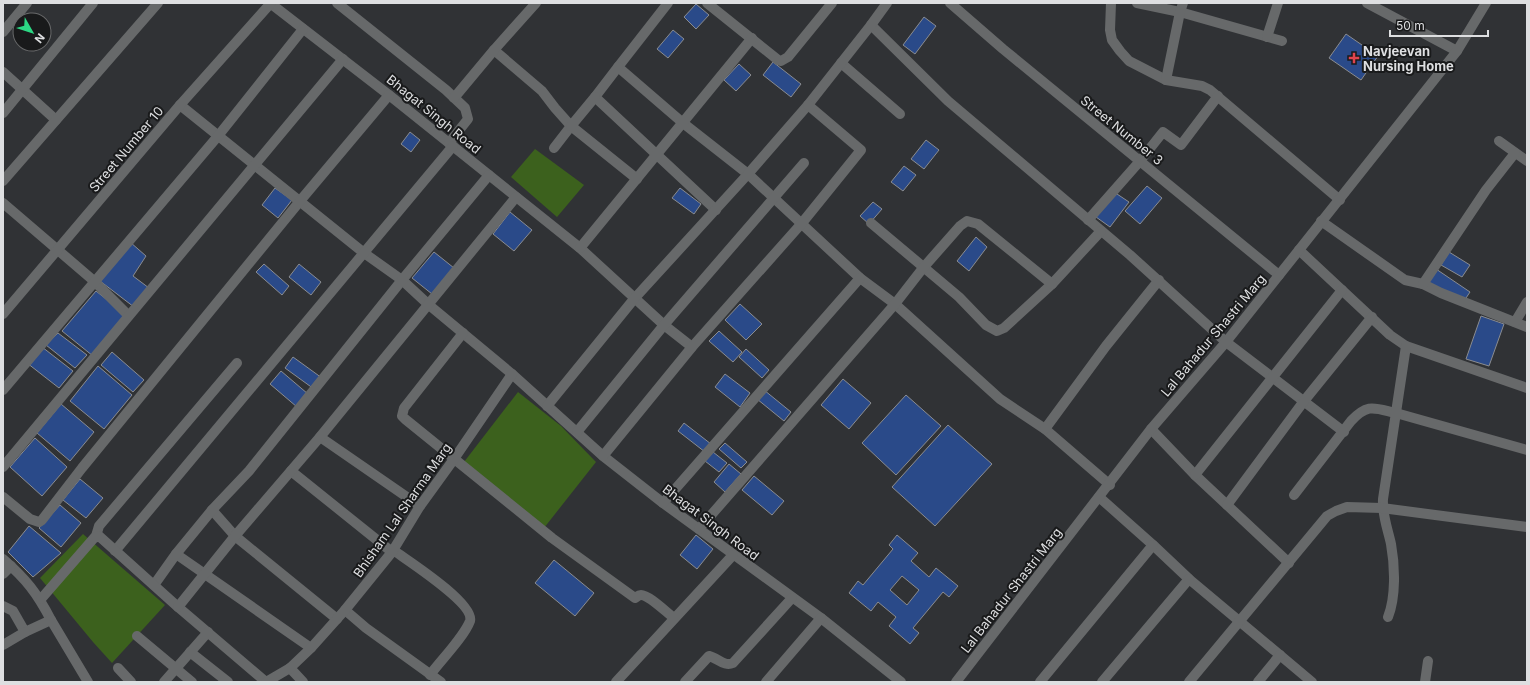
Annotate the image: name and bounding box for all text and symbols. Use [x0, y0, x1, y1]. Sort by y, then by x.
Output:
north arrow [12, 12, 52, 52]
scale bar [1390, 12, 1488, 38]
text: 50 m [1396, 18, 1425, 33]
text: N [32, 31, 48, 46]
place label: Navjeevan Nursing Home [1363, 43, 1454, 74]
marker: Navjeevan Nursing Home [1348, 52, 1360, 64]
street label: Bhagat Singh Road [384, 71, 484, 157]
street label: Street Number 3 [1078, 92, 1166, 168]
street label: Street Number 10 [86, 103, 166, 195]
street label: Lal Bahadur Shastri Marg [1157, 271, 1269, 399]
street label: Bhisham Lal Sharma Marg [350, 440, 454, 580]
street label: Bhagat Singh Road [660, 481, 762, 563]
street label: Lal Bahadur Shastri Marg [957, 524, 1065, 656]

